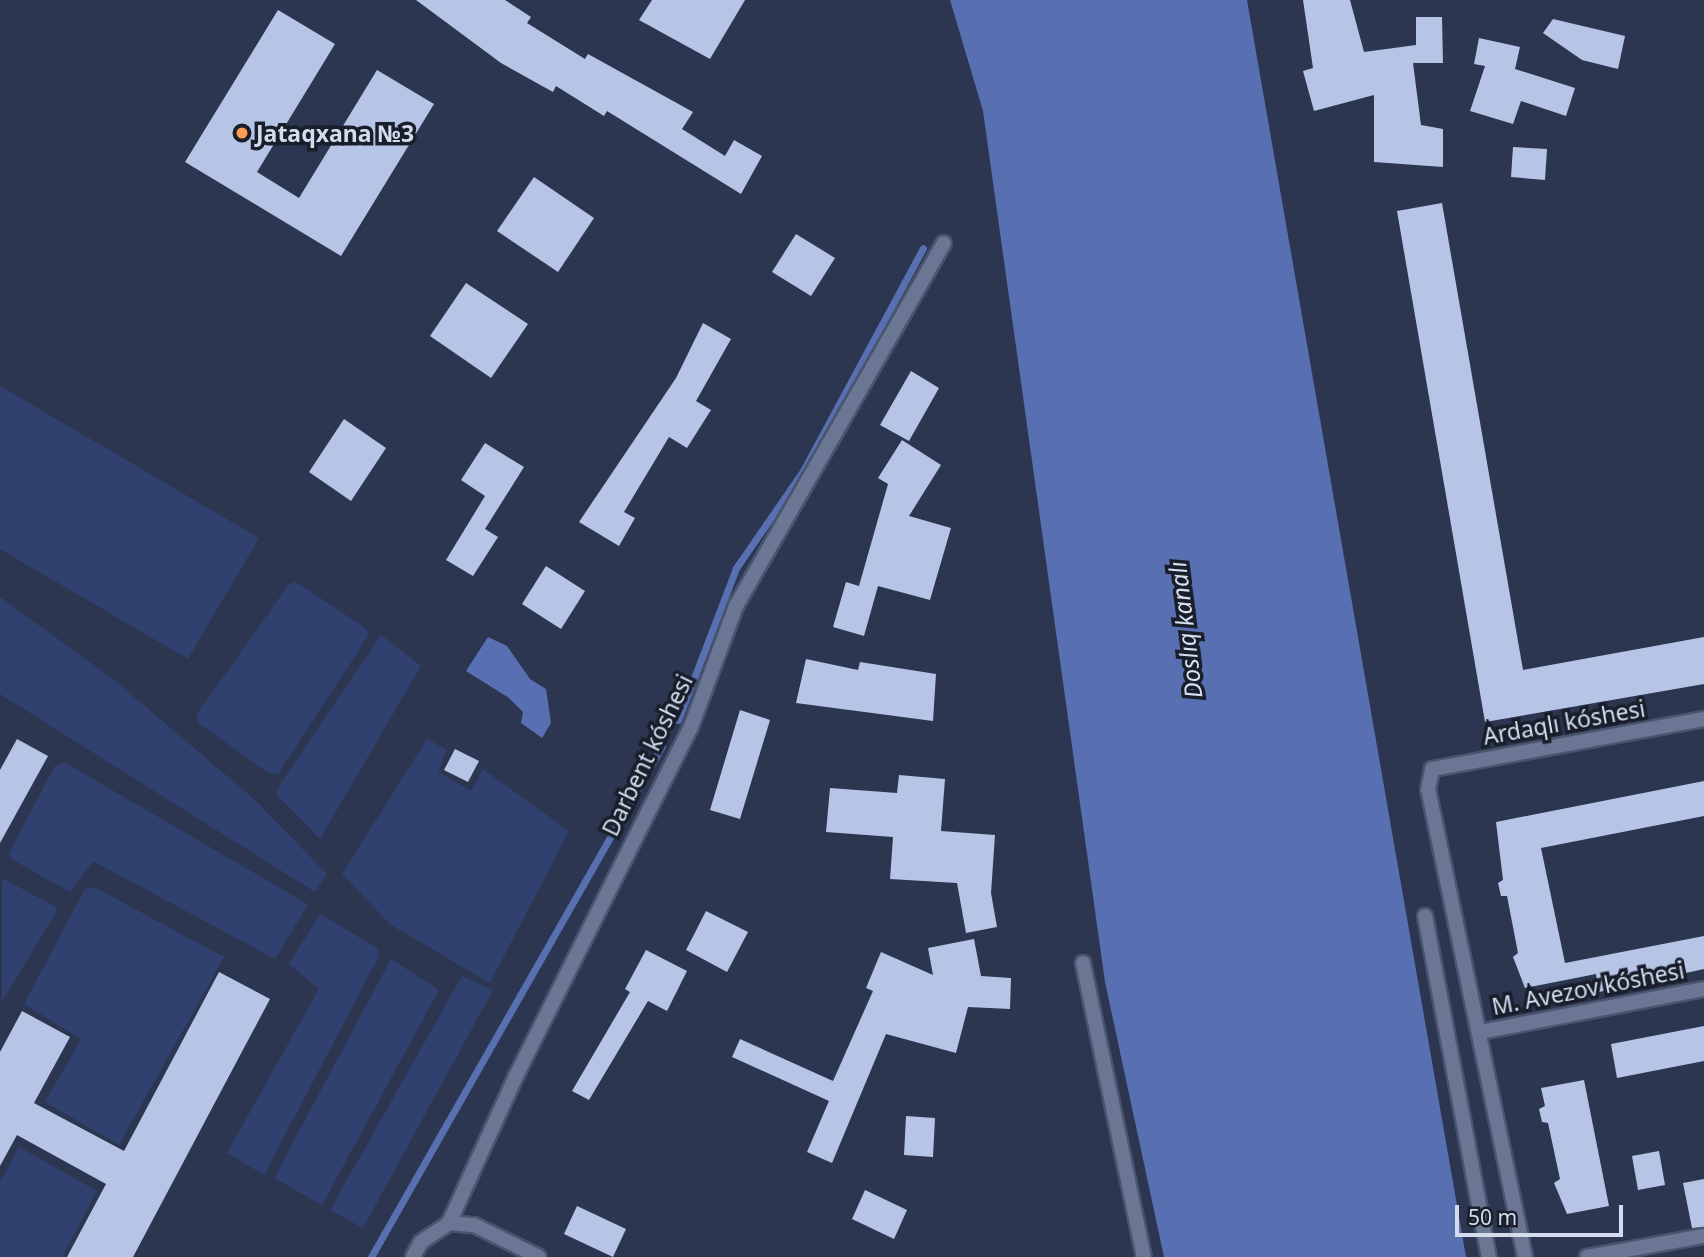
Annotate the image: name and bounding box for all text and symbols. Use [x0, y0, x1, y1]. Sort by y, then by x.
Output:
place label: Jataqxana №3 [256, 119, 414, 147]
marker: Jataqxana №3 [234, 125, 250, 141]
water label: Doslıq kanalı [1162, 560, 1208, 700]
street label: Darbent kóshesi [596, 670, 698, 840]
street label: Ardaqlı kóshesi [1481, 694, 1647, 750]
street label: M. Avezov kóshesi [1489, 956, 1687, 1020]
scale bar [1459, 1190, 1627, 1234]
text: 50 m [1468, 1203, 1517, 1231]

